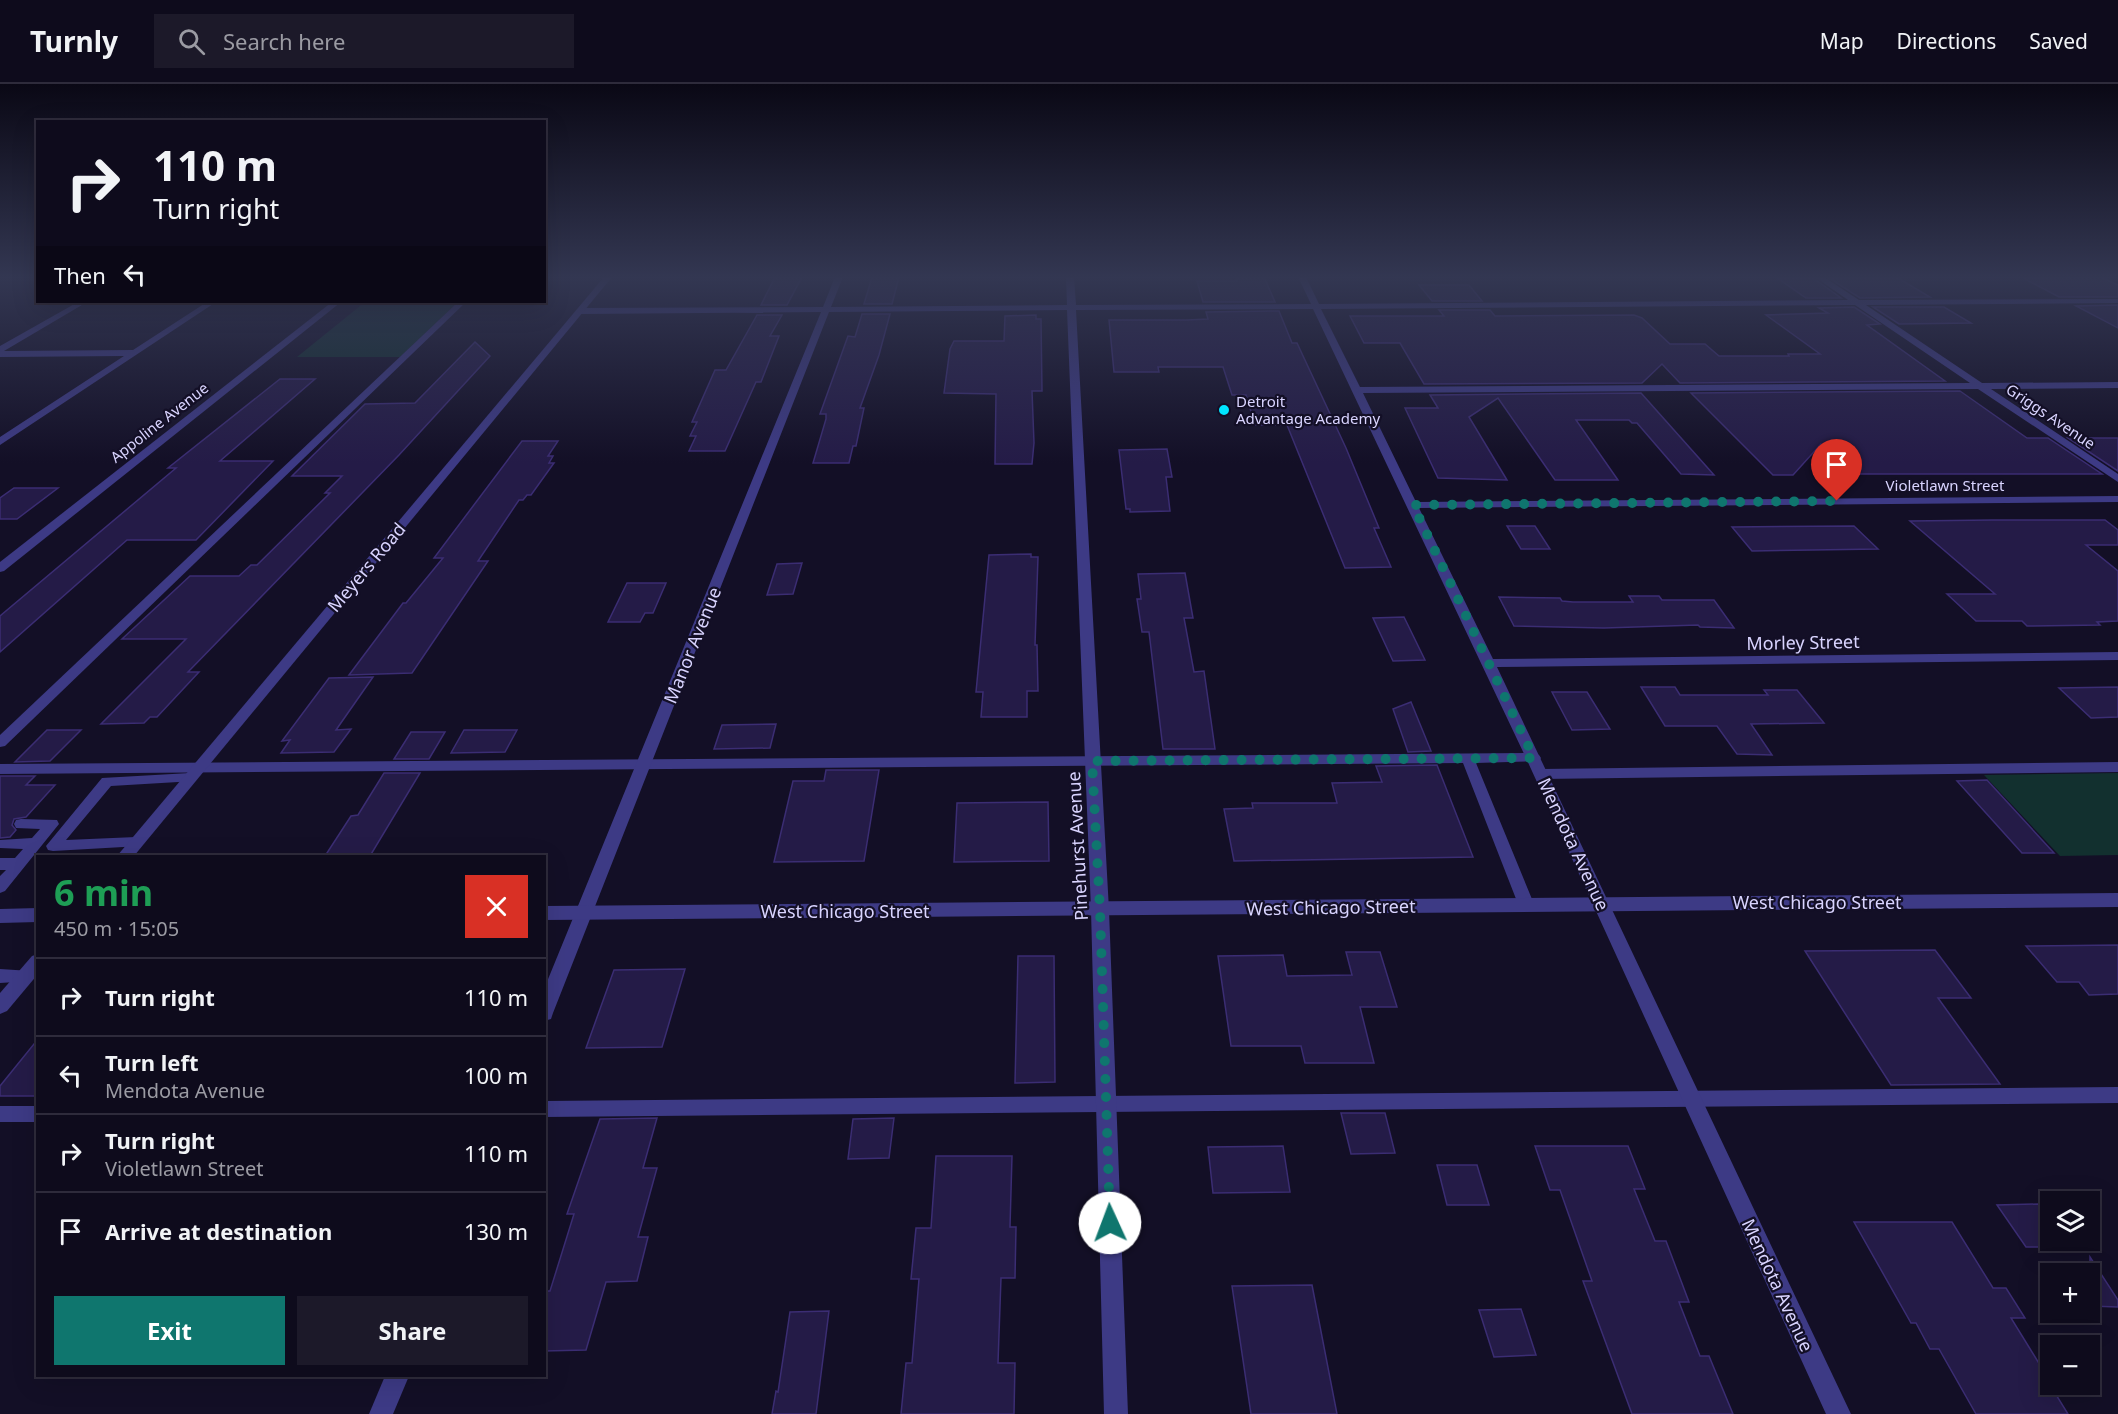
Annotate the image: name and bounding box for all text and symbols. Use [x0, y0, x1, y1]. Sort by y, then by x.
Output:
search box [154, 14, 574, 68]
text: Turnly [30, 22, 118, 60]
icon: search [175, 25, 208, 58]
text: Search here [223, 26, 345, 56]
text: Map [1820, 27, 1864, 55]
text: Directions [1897, 27, 1996, 55]
text: Saved [2029, 27, 2088, 55]
text: 110 m [153, 136, 277, 193]
icon: right [54, 144, 132, 222]
text: Turn right [153, 190, 279, 227]
icon: left [118, 258, 151, 291]
text: Then [54, 260, 106, 290]
street label: Appoline Avenue [106, 377, 212, 467]
street label: Griggs Avenue [2003, 379, 2099, 453]
place label: Detroit Advantage Academy [1236, 391, 1380, 428]
marker: Detroit Advantage Academy [1217, 403, 1231, 417]
pin [1811, 439, 1862, 501]
icon: arrive [1820, 448, 1853, 481]
street label: Violetlawn Street [1886, 475, 2005, 495]
street label: Meyers Road [322, 517, 410, 617]
street label: Manor Avenue [658, 583, 726, 707]
street label: Morley Street [1746, 629, 1860, 655]
street label: Pinehurst Avenue [1061, 771, 1093, 921]
street label: Mendota Avenue [1533, 774, 1615, 914]
text: 6 min [54, 868, 153, 917]
button: close [465, 875, 528, 938]
street label: West Chicago Street [1732, 890, 1902, 914]
street label: West Chicago Street [1246, 894, 1416, 920]
street label: West Chicago Street [760, 899, 930, 923]
text: 450 m · 15:05 [54, 915, 179, 942]
icon: right [54, 981, 87, 1014]
text: Turn right [105, 982, 215, 1012]
text: 110 m [464, 982, 528, 1012]
text: Turn left [105, 1047, 199, 1077]
icon: left [54, 1059, 87, 1092]
text: 100 m [464, 1060, 528, 1090]
text: Mendota Avenue [105, 1077, 265, 1104]
text: Turn right [105, 1125, 215, 1155]
icon: right [54, 1137, 87, 1170]
text: 110 m [464, 1138, 528, 1168]
text: Violetlawn Street [105, 1155, 263, 1182]
position arrow [1078, 1191, 1142, 1255]
map controls [2040, 1191, 2100, 1395]
button: layers [2040, 1191, 2100, 1251]
icon: arrive [54, 1215, 87, 1248]
street label: Mendota Avenue [1737, 1215, 1819, 1355]
text: Arrive at destination [105, 1216, 332, 1246]
text: 130 m [464, 1216, 528, 1246]
button: + [2040, 1263, 2100, 1323]
button: Exit [54, 1296, 285, 1365]
button: Share [297, 1296, 528, 1365]
button: − [2040, 1335, 2100, 1395]

